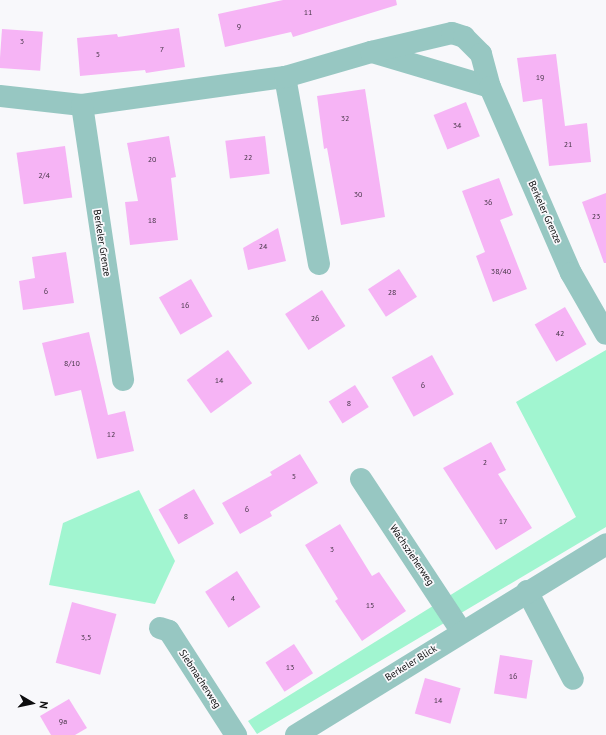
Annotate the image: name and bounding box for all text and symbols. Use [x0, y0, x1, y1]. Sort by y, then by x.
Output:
house number: 11 [304, 8, 312, 18]
house number: 9 [237, 22, 241, 32]
house number: 3 [20, 37, 24, 47]
house number: 7 [160, 45, 164, 55]
house number: 5 [96, 50, 100, 60]
house number: 19 [536, 73, 544, 83]
house number: 32 [341, 114, 349, 124]
house number: 34 [453, 121, 461, 131]
house number: 21 [564, 140, 572, 150]
house number: 22 [244, 153, 252, 163]
house number: 20 [148, 155, 156, 165]
house number: 2/4 [38, 171, 50, 181]
street label: Berkeler Grenze [526, 179, 564, 245]
house number: 30 [354, 190, 362, 200]
house number: 36 [484, 198, 492, 208]
street label: Berkeler Grenze [91, 209, 113, 277]
house number: 23 [592, 212, 600, 222]
house number: 18 [148, 216, 156, 226]
house number: 24 [259, 242, 267, 252]
house number: 38/40 [491, 267, 511, 277]
house number: 6 [44, 287, 48, 297]
house number: 28 [388, 288, 396, 298]
house number: 16 [181, 301, 189, 311]
house number: 26 [311, 314, 319, 324]
house number: 42 [556, 329, 564, 339]
house number: 8/10 [64, 359, 80, 369]
house number: 14 [215, 376, 223, 386]
house number: 6 [421, 381, 425, 391]
house number: 8 [347, 399, 351, 409]
house number: 12 [107, 430, 115, 440]
house number: 2 [483, 458, 487, 468]
house number: 5 [292, 472, 296, 482]
house number: 6 [245, 505, 249, 515]
house number: 8 [184, 512, 188, 522]
house number: 17 [499, 517, 507, 527]
street label: Wachszieherweg [387, 522, 437, 588]
house number: 3 [330, 545, 334, 555]
house number: 4 [231, 594, 235, 604]
house number: 15 [366, 601, 374, 611]
house number: 3,5 [81, 633, 91, 643]
street label: Berkeler Blick [383, 642, 439, 684]
street label: Siebmacherweg [177, 647, 223, 711]
house number: 13 [286, 663, 294, 673]
house number: 16 [509, 672, 517, 682]
north arrow [12, 683, 52, 723]
house number: 14 [434, 696, 442, 706]
text: N [36, 700, 51, 710]
house number: 9a [59, 717, 67, 727]

